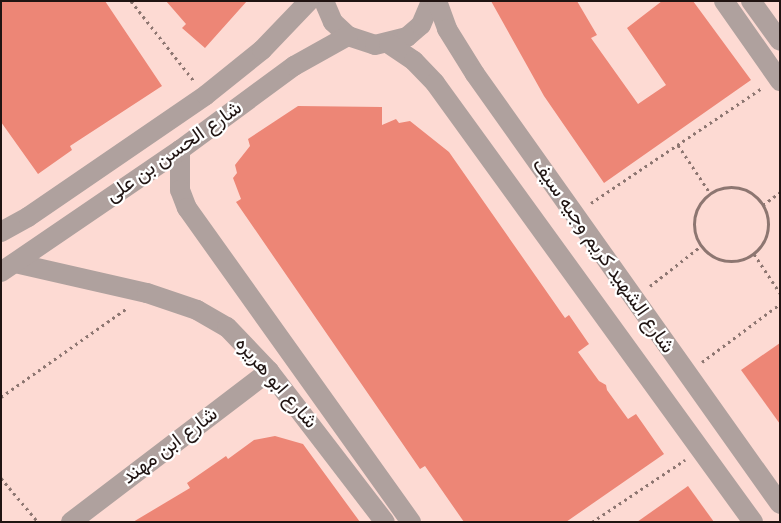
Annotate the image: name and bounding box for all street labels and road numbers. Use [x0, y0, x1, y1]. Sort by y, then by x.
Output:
street label: شارع الحسن بن على [101, 96, 247, 208]
street label: شارع الشهيد كريم وجيه سيف [527, 154, 679, 358]
street label: شارع ابو هريره [230, 332, 322, 434]
street label: شارع ابن مهند [118, 402, 222, 490]

